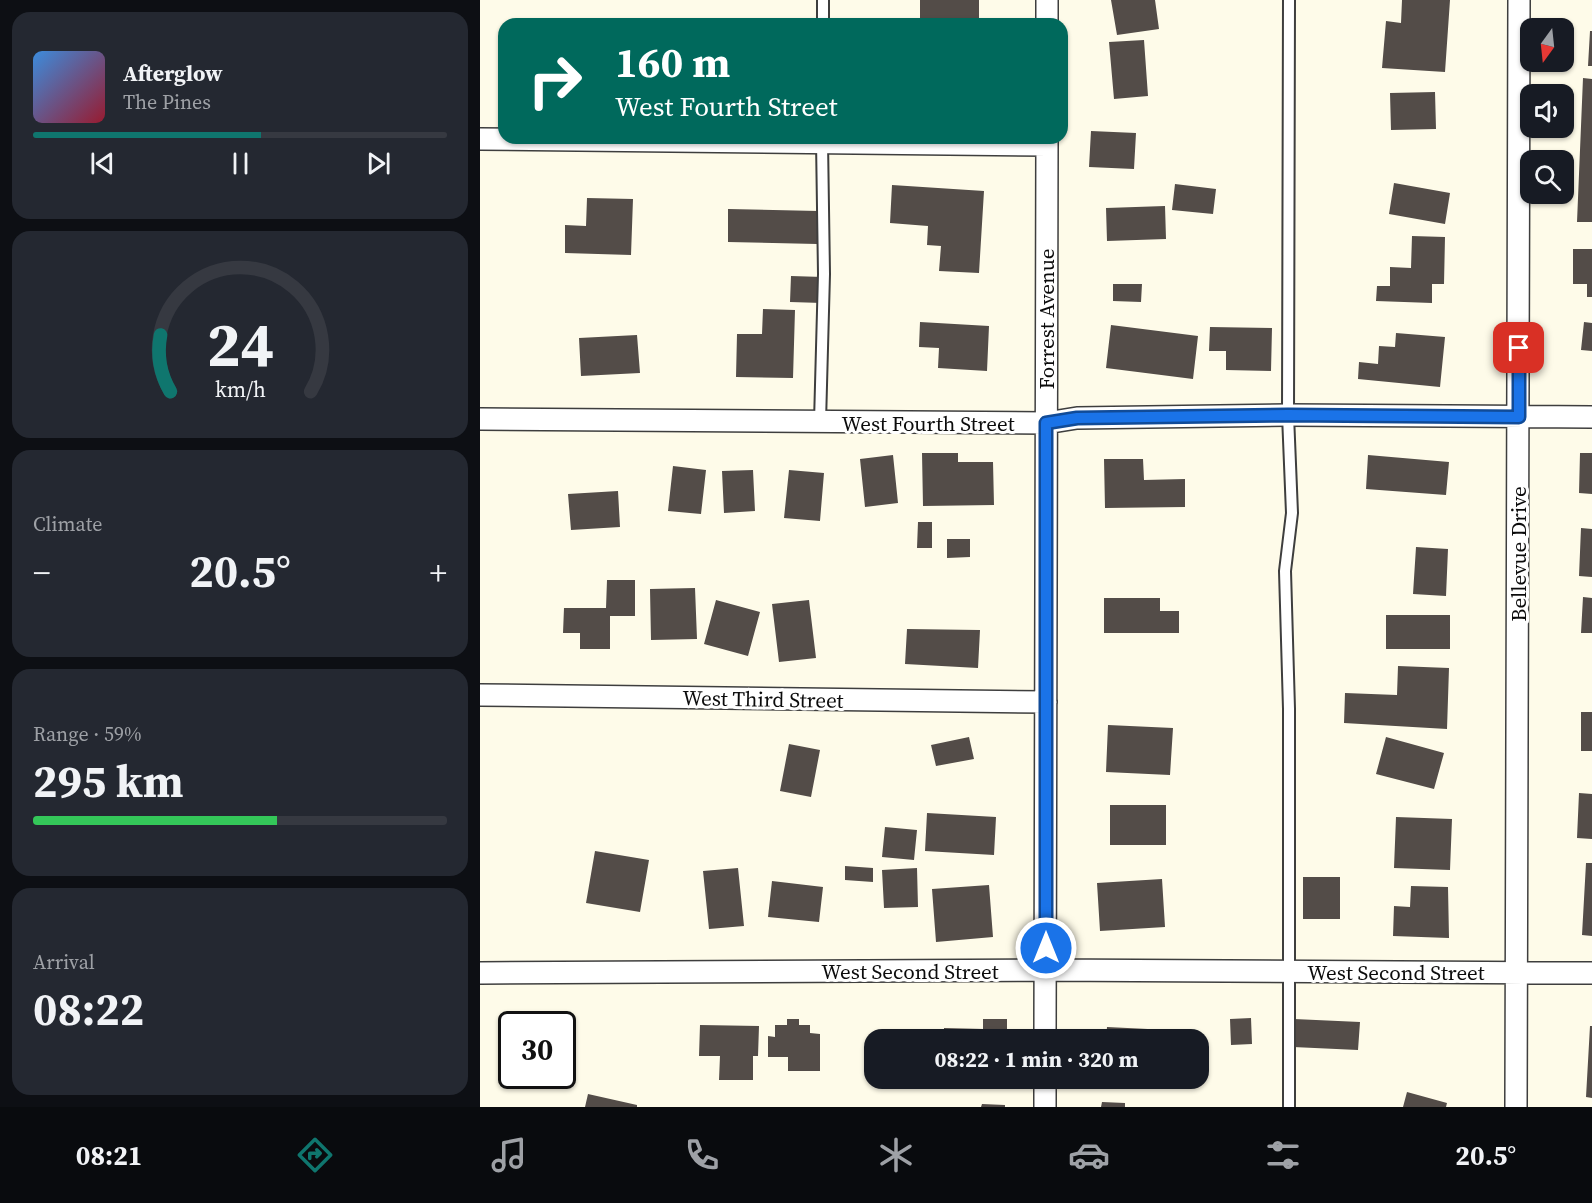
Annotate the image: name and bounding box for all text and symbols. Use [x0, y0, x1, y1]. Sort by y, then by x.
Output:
north arrow [1520, 18, 1574, 72]
map controls [1520, 18, 1574, 204]
text: 160 m [615, 33, 730, 91]
icon: right [516, 42, 594, 120]
text: Afterglow [123, 58, 223, 88]
button: sound [1520, 84, 1574, 138]
text: The Pines [123, 88, 211, 116]
text: West Fourth Street [615, 88, 837, 125]
icon: previous [86, 147, 119, 180]
icon: pause [224, 147, 257, 180]
icon: next [362, 147, 395, 180]
button: search [1520, 150, 1574, 204]
street label: Forrest Avenue [1032, 249, 1061, 389]
text: 24 [206, 301, 274, 387]
pin [1493, 322, 1544, 373]
icon: arrive [1502, 331, 1535, 364]
text: km/h [214, 375, 266, 404]
street label: West Fourth Street [841, 409, 1015, 438]
street label: Bellevue Drive [1504, 486, 1533, 622]
text: Climate [33, 510, 102, 538]
text: 20.5° [189, 540, 291, 602]
text: − [33, 550, 51, 595]
text: + [430, 550, 447, 595]
street label: West Third Street [682, 683, 844, 715]
text: Range · 59% [33, 720, 142, 748]
text: 295 km [33, 750, 184, 812]
position arrow [1014, 916, 1078, 980]
text: Arrival [33, 948, 95, 976]
street label: West Second Street [821, 957, 999, 986]
street label: West Second Street [1307, 958, 1485, 987]
text: 08:22 [33, 978, 144, 1040]
speed limit sign: 30 [498, 1011, 576, 1089]
text: 08:22 · 1 min · 320 m [935, 1044, 1138, 1074]
icon: directions [294, 1134, 336, 1176]
icon: music [488, 1134, 530, 1176]
icon: phone [681, 1134, 723, 1176]
icon: climate [875, 1134, 917, 1176]
icon: car [1068, 1134, 1110, 1176]
icon: filters [1262, 1134, 1304, 1176]
text: 08:21 [76, 1137, 142, 1174]
text: 20.5° [1455, 1137, 1516, 1174]

